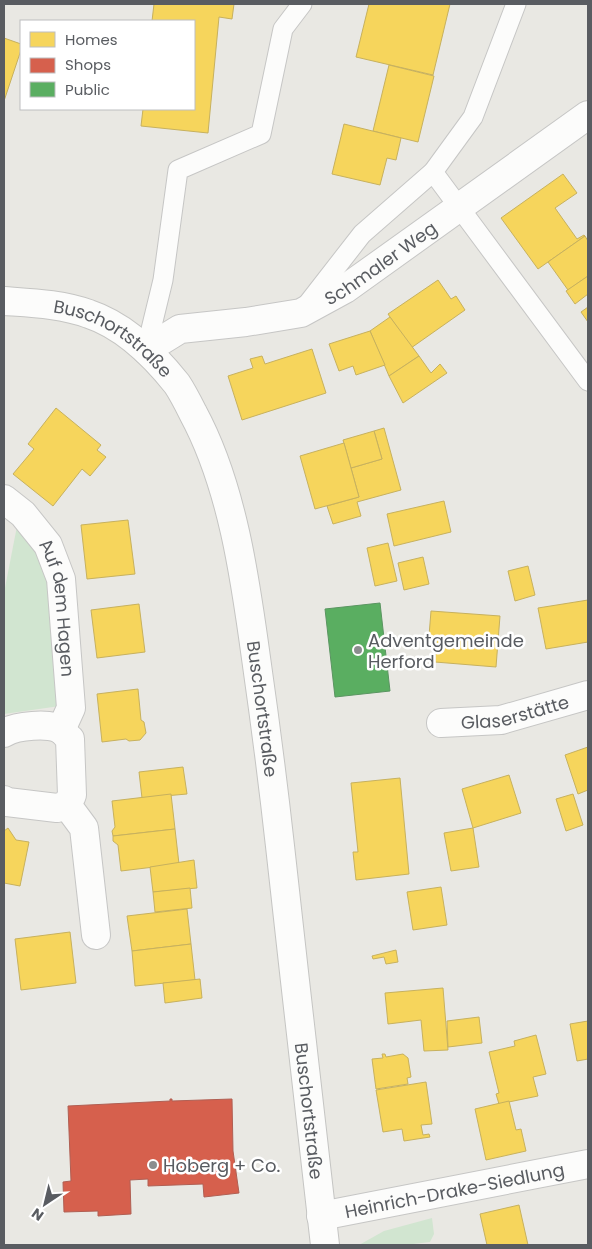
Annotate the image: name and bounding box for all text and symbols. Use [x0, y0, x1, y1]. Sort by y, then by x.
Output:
legend [20, 20, 195, 110]
text: Homes [65, 29, 118, 50]
text: Shops [65, 54, 111, 75]
text: Public [65, 79, 110, 100]
street label: Schmaler Weg [320, 215, 441, 311]
street label: Buschortstraße [52, 293, 179, 383]
street label: Auf dem Hagen [34, 532, 81, 678]
place label: Adventgemeinde Herford [368, 628, 524, 674]
street label: Buschortstraße [241, 639, 284, 778]
marker: Adventgemeinde Herford [352, 644, 364, 656]
street label: Glaserstätte [460, 689, 572, 734]
street label: Buschortstraße [289, 1041, 330, 1181]
place label: Hoberg + Co. [163, 1153, 280, 1178]
street label: Heinrich-Drake-Siedlung [343, 1156, 566, 1224]
marker: Hoberg + Co. [147, 1159, 159, 1171]
north arrow [20, 1179, 70, 1229]
text: N [27, 1203, 48, 1226]

